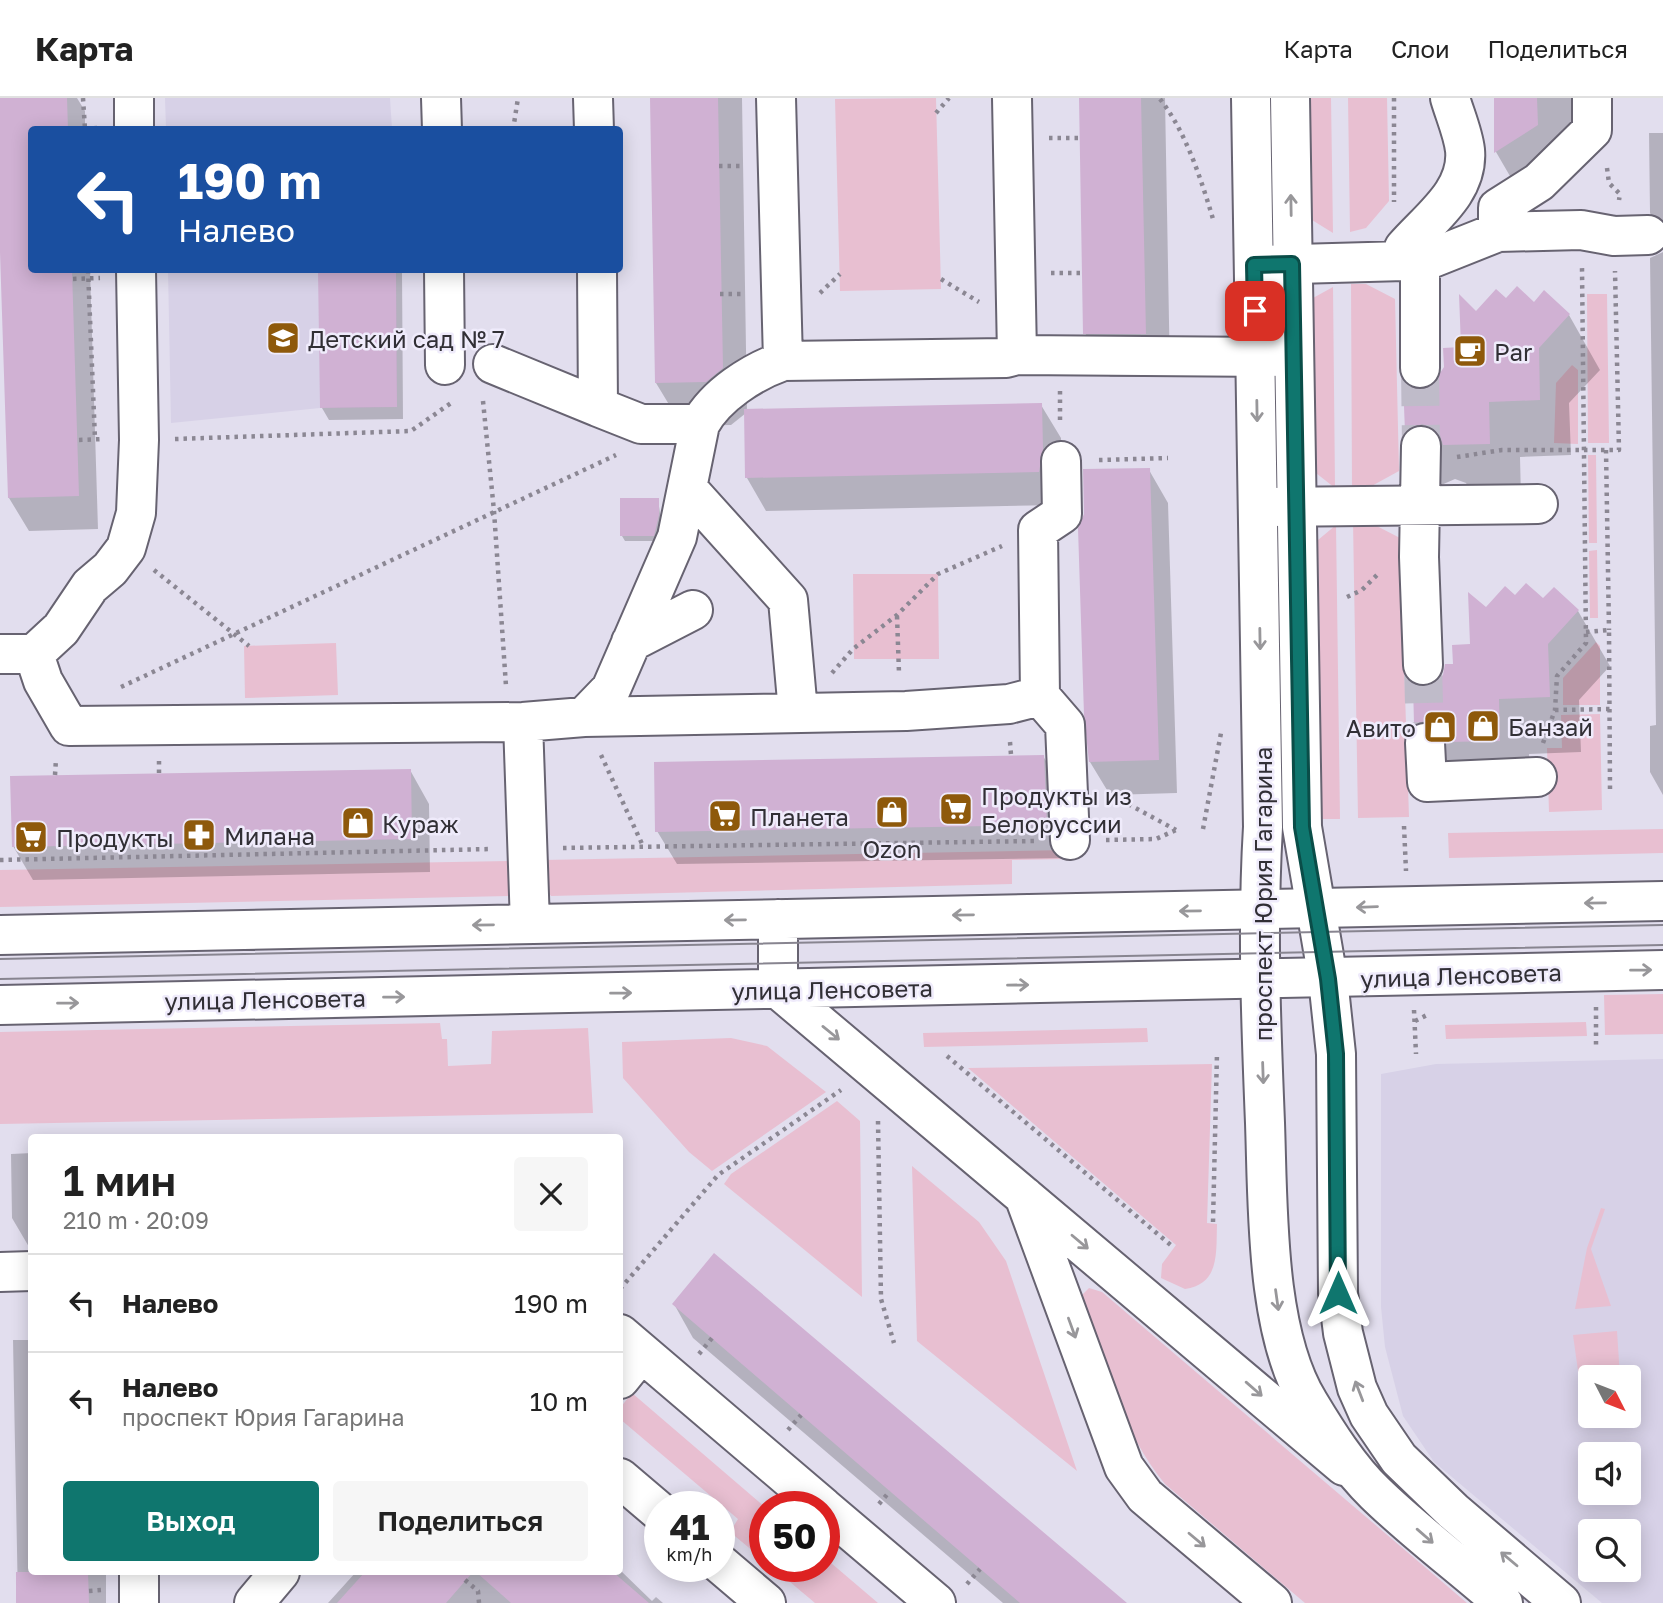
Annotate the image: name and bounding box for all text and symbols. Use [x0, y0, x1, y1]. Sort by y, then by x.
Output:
text: Карта [35, 29, 134, 68]
text: Карта [1283, 34, 1353, 63]
text: Слои [1391, 34, 1450, 63]
text: Поделиться [1488, 34, 1628, 63]
text: 190 m [178, 151, 321, 210]
icon: left [63, 154, 154, 245]
one-way arrow [1284, 194, 1298, 217]
text: Налево [178, 211, 295, 249]
pin [1225, 281, 1285, 341]
icon: arrive [1236, 292, 1274, 330]
school or university icon: Детский сад № 7 [264, 319, 302, 357]
place label: Детский сад № 7 [308, 324, 505, 353]
cafe icon: Par [1451, 332, 1489, 370]
place label: Par [1494, 337, 1532, 366]
one-way arrow [1250, 399, 1264, 422]
one-way arrow [1254, 627, 1267, 650]
shop icon: Банзай [1464, 707, 1502, 745]
shop icon: Авито [1421, 708, 1459, 746]
place label: Банзай [1508, 712, 1593, 741]
place label: Авито [1346, 713, 1416, 742]
street label: проспект Юрия Гагарина [1248, 747, 1277, 1041]
place label: Продукты из Белоруссии [981, 781, 1132, 838]
supermarket icon: Продукты из Белоруссии [937, 790, 975, 828]
shop icon: Ozon [873, 793, 911, 831]
supermarket icon: Планета [706, 797, 744, 835]
place label: Планета [750, 802, 849, 831]
shop icon: Кураж [339, 804, 377, 842]
place label: Кураж [382, 809, 459, 838]
pharmacy icon: Милана [180, 816, 218, 854]
supermarket icon: Продукты [12, 818, 50, 856]
place label: Милана [224, 821, 315, 850]
place label: Продукты [56, 823, 174, 852]
place label: Ozon [863, 834, 921, 863]
one-way arrow [1584, 896, 1607, 909]
one-way arrow [1356, 901, 1379, 914]
one-way arrow [1179, 904, 1202, 918]
one-way arrow [951, 909, 974, 922]
one-way arrow [724, 913, 747, 927]
one-way arrow [472, 918, 495, 932]
street label: улица Ленсовета [1360, 957, 1562, 993]
one-way arrow [1630, 964, 1653, 977]
street label: улица Ленсовета [731, 973, 933, 1005]
one-way arrow [1006, 978, 1029, 992]
street label: улица Ленсовета [164, 983, 366, 1015]
one-way arrow [609, 986, 632, 999]
one-way arrow [382, 990, 405, 1004]
one-way arrow [56, 997, 79, 1010]
one-way arrow [822, 1025, 840, 1041]
one-way arrow [1256, 1061, 1269, 1084]
text: 1 мин [63, 1155, 176, 1205]
button: close [514, 1157, 588, 1231]
text: 210 m · 20:09 [63, 1206, 209, 1234]
one-way arrow [1071, 1235, 1089, 1250]
position arrow [1301, 1256, 1375, 1330]
icon: left [63, 1284, 101, 1322]
text: Налево [122, 1288, 218, 1319]
text: 190 m [514, 1288, 588, 1319]
one-way arrow [1271, 1288, 1284, 1311]
one-way arrow [1066, 1317, 1079, 1339]
north arrow [1578, 1365, 1642, 1428]
map controls [1578, 1365, 1641, 1582]
text: Налево [122, 1372, 218, 1403]
one-way arrow [1244, 1381, 1262, 1397]
one-way arrow [1352, 1381, 1365, 1403]
icon: left [63, 1382, 101, 1420]
text: 10 m [530, 1386, 588, 1417]
text: проспект Юрия Гагарина [122, 1403, 404, 1431]
button: sound [1578, 1442, 1641, 1505]
button: Выход [63, 1481, 319, 1561]
button: Поделиться [333, 1481, 588, 1561]
speed limit sign: 50 [749, 1491, 840, 1582]
text: 41 [670, 1506, 709, 1548]
button: search [1578, 1519, 1641, 1582]
one-way arrow [1415, 1528, 1433, 1544]
one-way arrow [1188, 1532, 1206, 1548]
text: km/h [667, 1543, 712, 1565]
one-way arrow [1500, 1551, 1518, 1567]

